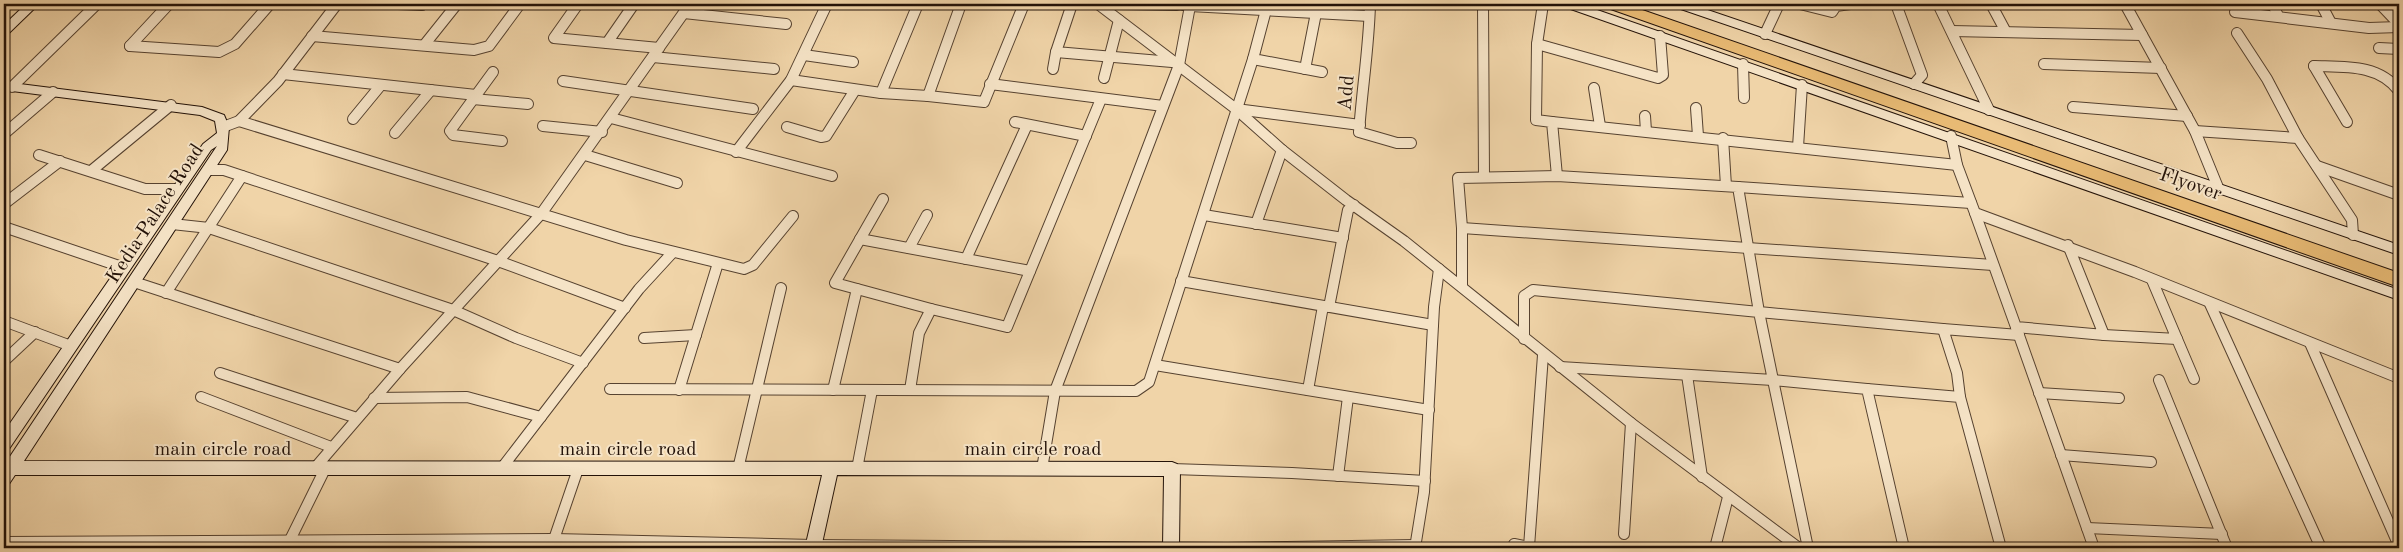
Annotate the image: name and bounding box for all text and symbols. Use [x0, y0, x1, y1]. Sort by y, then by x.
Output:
street label: Add [1335, 74, 1359, 112]
street label: Kedia Palace Road [103, 141, 208, 287]
street label: Flyover [2157, 165, 2224, 205]
street label: main circle road [154, 440, 292, 460]
street label: main circle road [559, 440, 697, 460]
street label: main circle road [964, 440, 1102, 460]

